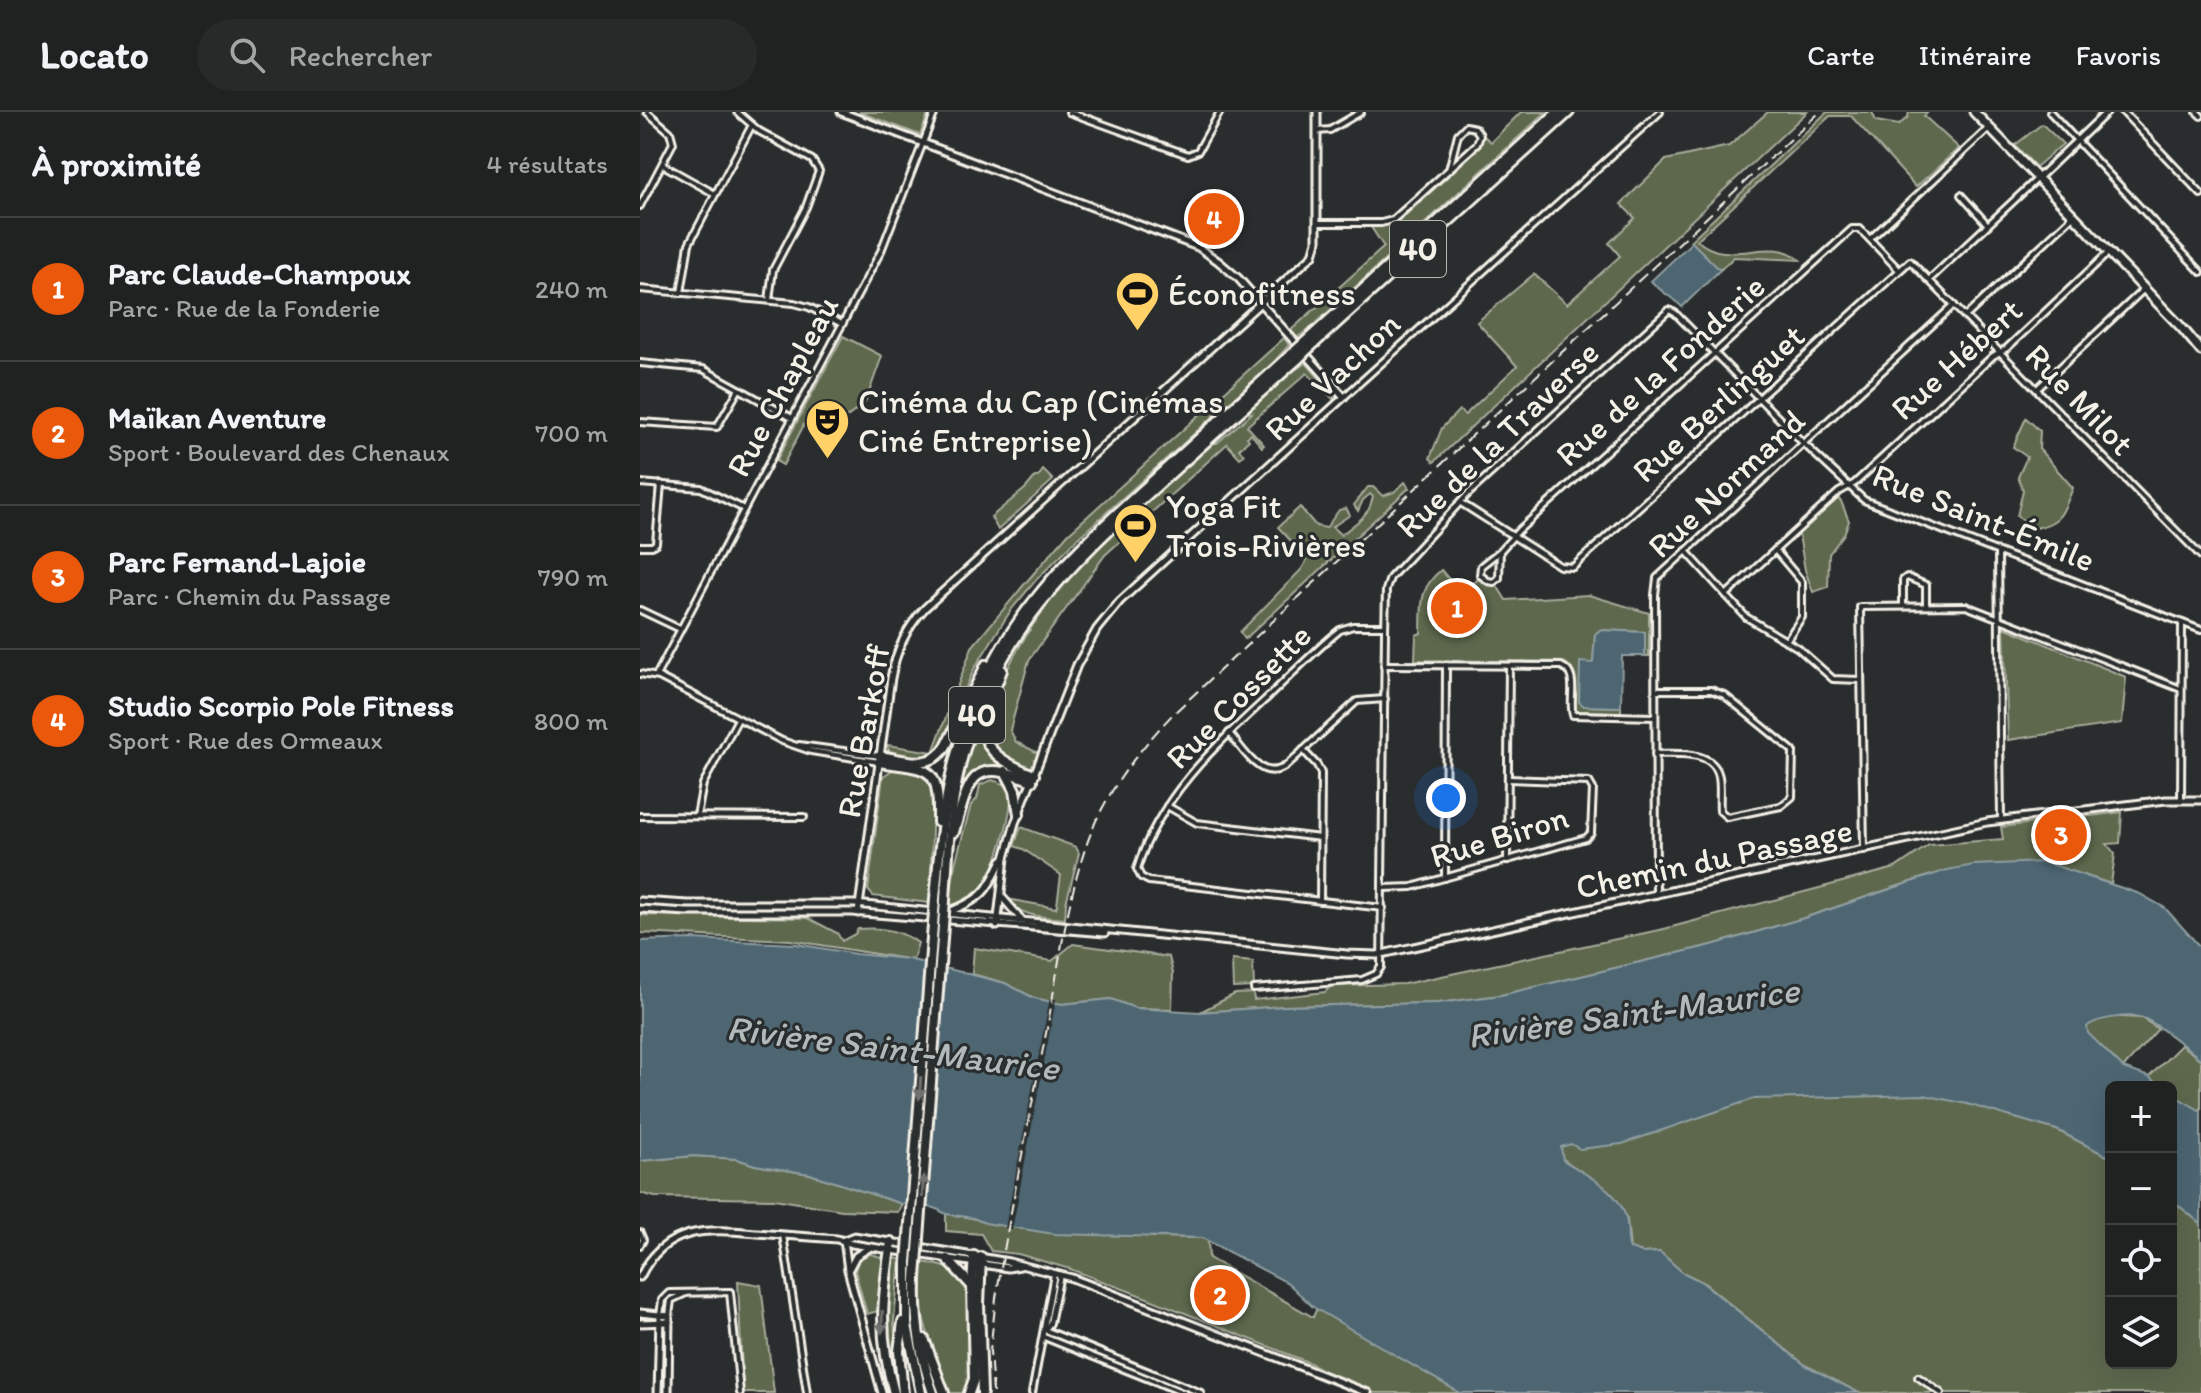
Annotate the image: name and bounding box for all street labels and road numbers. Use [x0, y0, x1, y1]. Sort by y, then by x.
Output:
road number: 40 [1390, 221, 1446, 277]
street label: Rue de la Fonderie [1547, 266, 1774, 475]
street label: Rue Chapleau [718, 289, 847, 484]
street label: Rue Hébert [1882, 290, 2030, 429]
street label: Rue Vachon [1256, 303, 1409, 450]
street label: Rue Berlinguet [1624, 315, 1813, 491]
street label: Rue de la Traverse [1387, 332, 1608, 547]
street label: Rue Milot [2017, 335, 2143, 464]
street label: Rue Normand [1639, 400, 1814, 567]
street label: Rue Saint-Émile [1867, 454, 2101, 581]
street label: Rue Cossette [1157, 615, 1320, 778]
street label: Rue Barkoff [828, 641, 899, 821]
road number: 40 [949, 687, 1005, 743]
street label: Rue Biron [1425, 796, 1573, 877]
street label: Chemin du Passage [1572, 809, 1856, 908]

